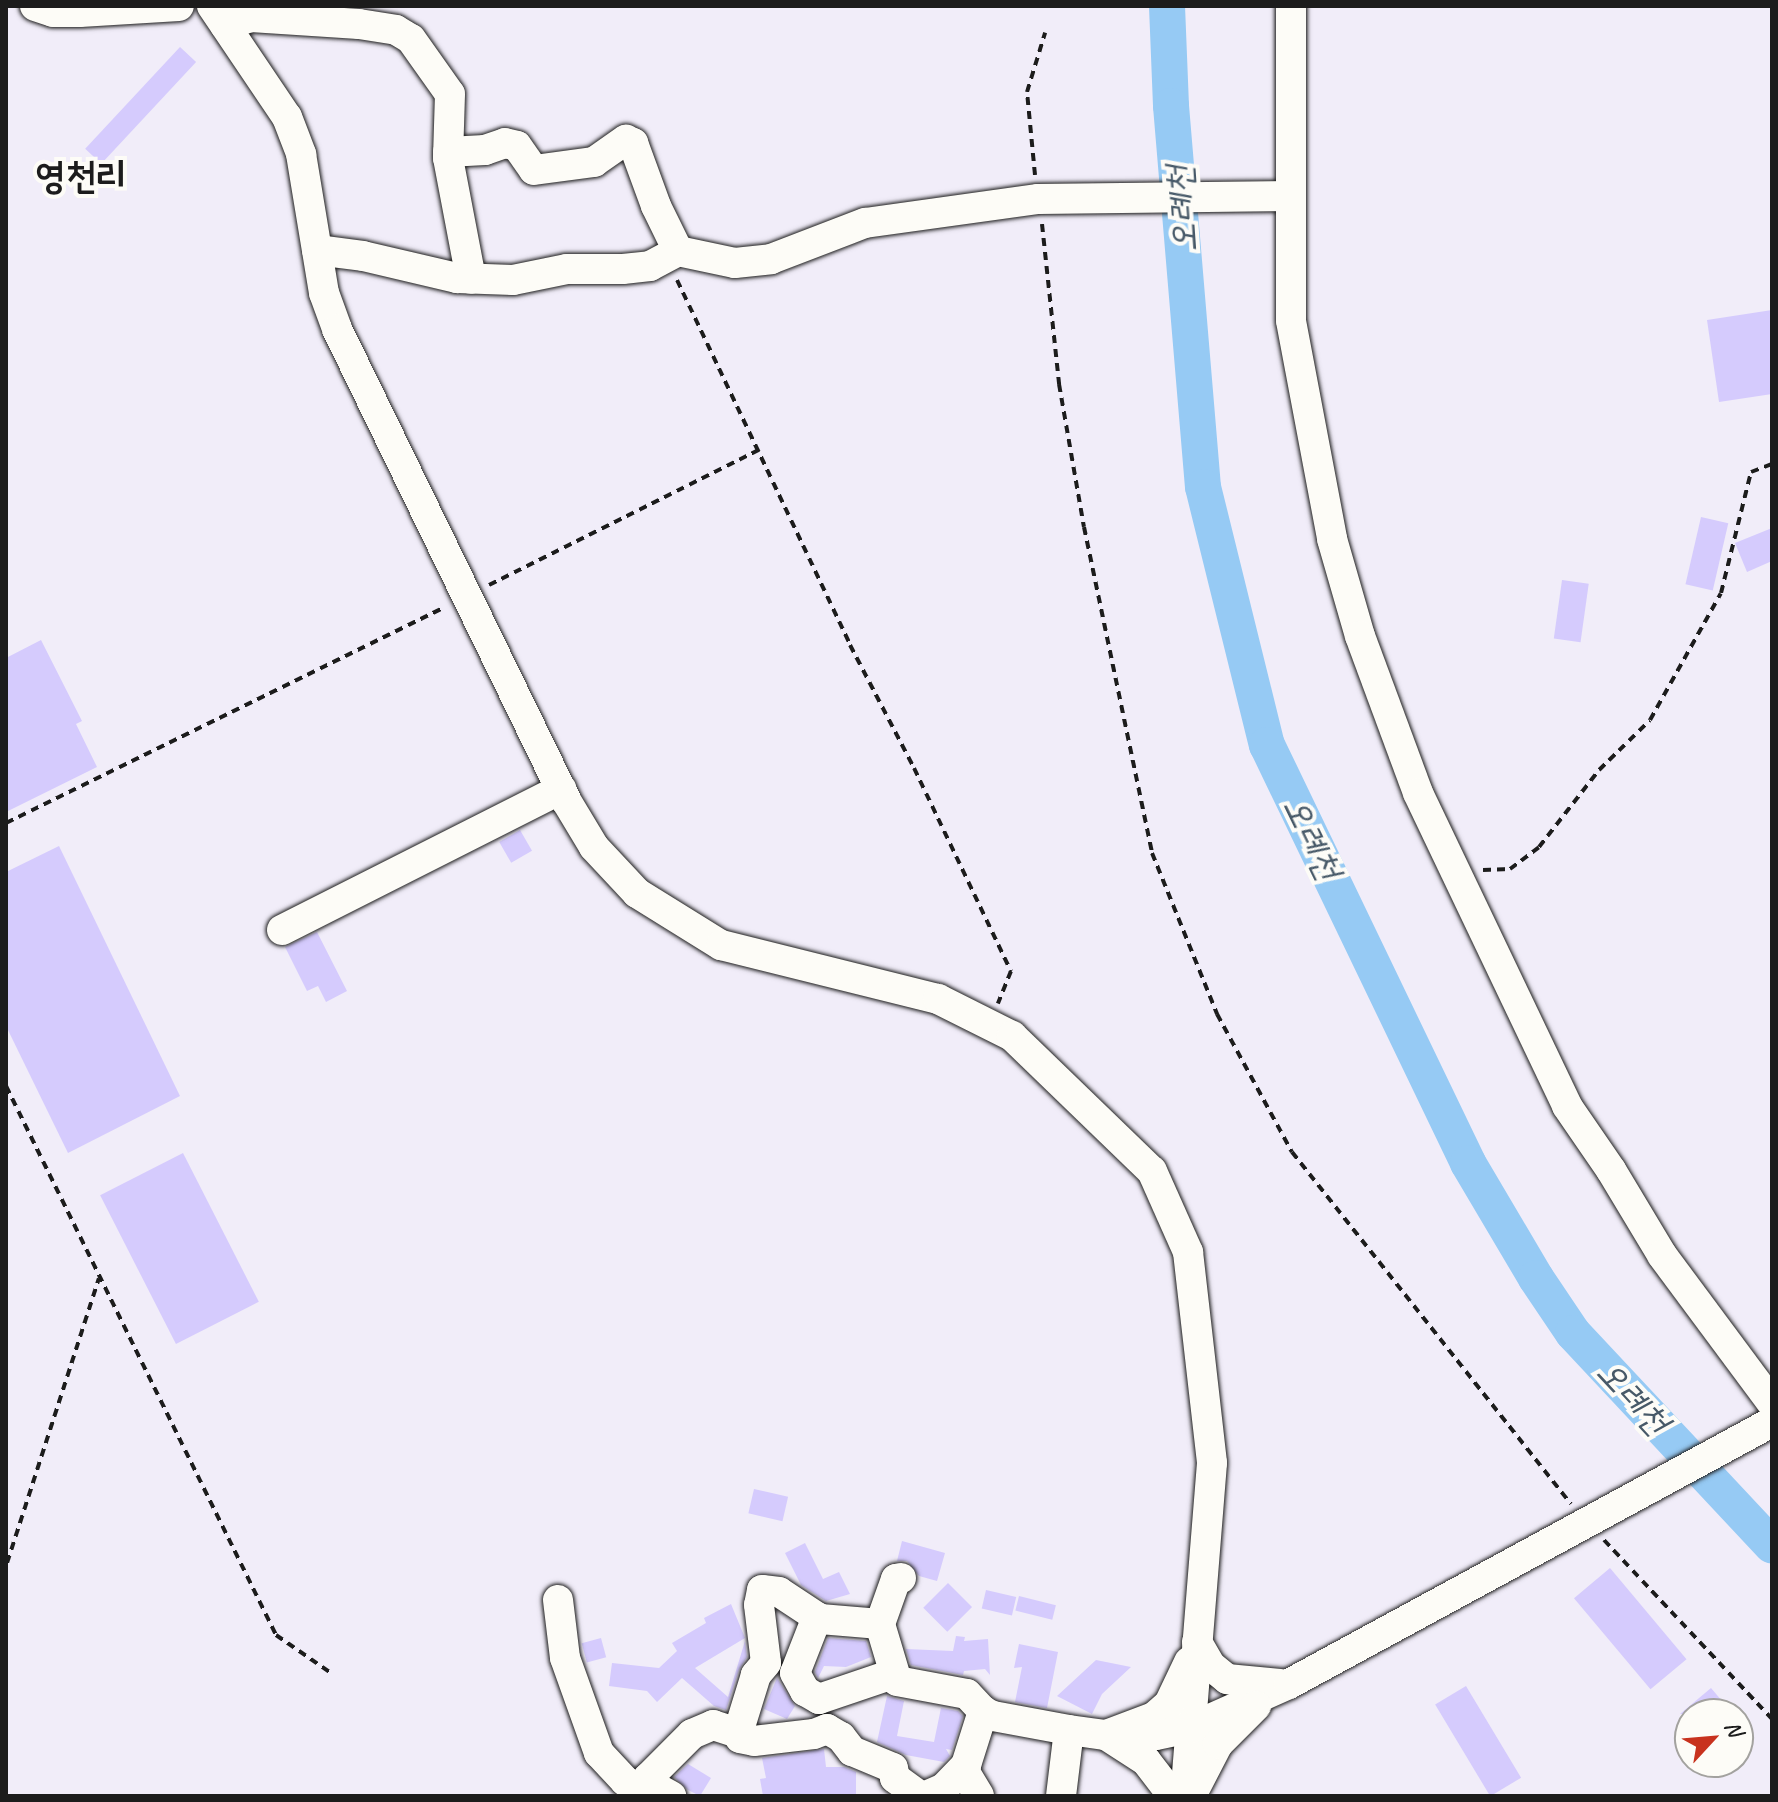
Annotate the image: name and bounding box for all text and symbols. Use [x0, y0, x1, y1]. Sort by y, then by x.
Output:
district label: 영천리 [35, 153, 127, 199]
water label: 오례천 [1157, 164, 1207, 254]
water label: 오례천 [1274, 789, 1350, 887]
water label: 오례천 [1588, 1350, 1678, 1444]
north arrow [1674, 1698, 1754, 1778]
text: N [1718, 1716, 1749, 1741]

